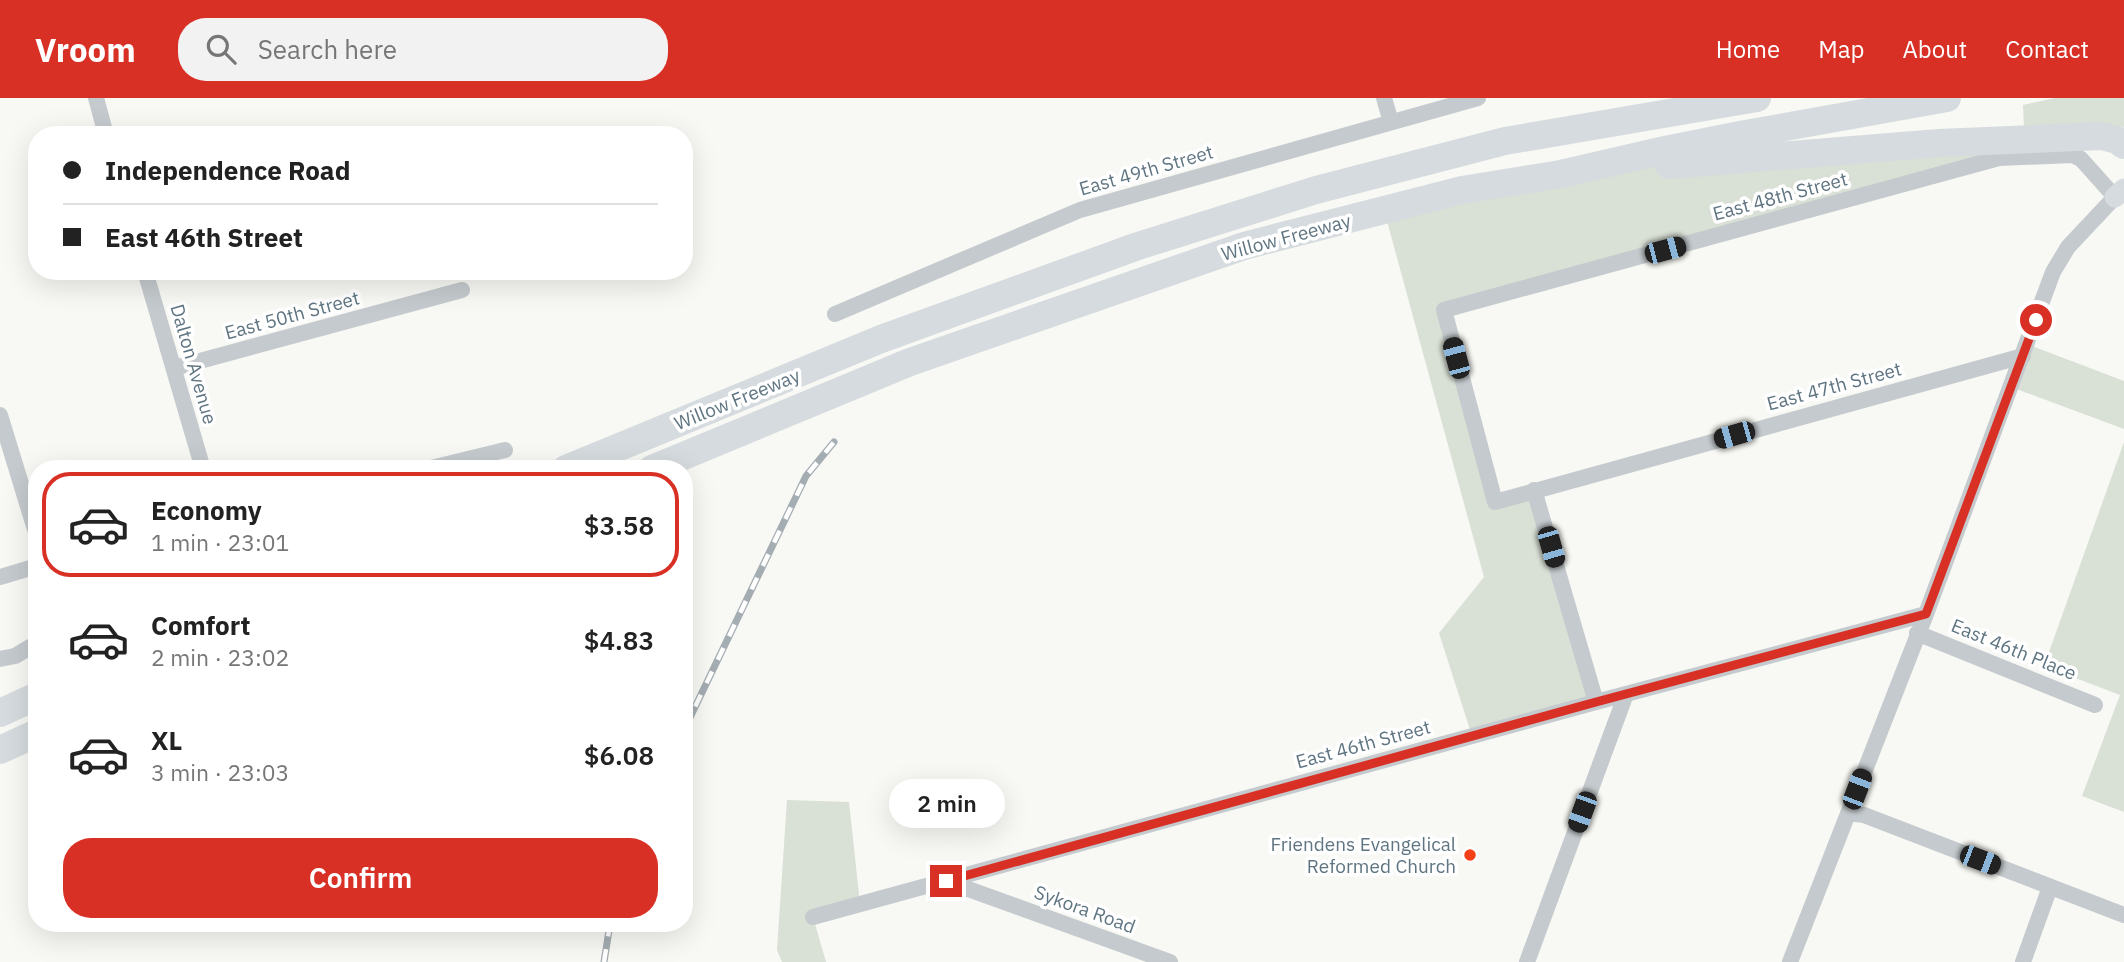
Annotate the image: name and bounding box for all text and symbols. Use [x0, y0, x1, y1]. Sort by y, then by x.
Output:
search box [178, 18, 668, 81]
text: Vroom [35, 28, 136, 71]
icon: search [202, 30, 240, 68]
text: Search here [258, 32, 397, 66]
text: Home [1716, 33, 1780, 65]
text: Map [1818, 33, 1864, 65]
text: About [1902, 33, 1967, 65]
text: Contact [2005, 33, 2089, 65]
street label: East 49th Street [1076, 139, 1216, 201]
text: Independence Road [105, 153, 350, 187]
street label: East 48th Street [1710, 167, 1850, 225]
street label: Willow Freeway [1218, 208, 1354, 266]
text: East 46th Street [105, 220, 303, 254]
car [1642, 234, 1689, 266]
street label: East 50th Street [222, 286, 362, 344]
street label: Dalton Avenue [165, 301, 223, 427]
route start [2020, 304, 2052, 336]
car [1441, 335, 1472, 381]
street label: East 47th Street [1764, 357, 1904, 415]
street label: Willow Freeway [671, 363, 804, 435]
car [1711, 419, 1758, 451]
icon: car [67, 493, 130, 556]
text: Economy [151, 493, 262, 527]
text: $3.58 [584, 508, 654, 542]
car [1536, 524, 1567, 570]
text: 1 min · 23:01 [151, 527, 289, 557]
icon: car [67, 608, 130, 671]
text: Comfort [151, 608, 250, 642]
street label: East 46th Place [1948, 613, 2080, 685]
text: $4.83 [584, 623, 654, 657]
text: 2 min · 23:02 [151, 642, 289, 672]
street label: East 46th Street [1293, 715, 1433, 773]
icon: car [67, 723, 130, 786]
text: XL [151, 723, 182, 757]
text: $6.08 [584, 738, 654, 772]
text: 3 min · 23:03 [151, 757, 289, 787]
car [1840, 766, 1875, 812]
callout: 2 min [888, 780, 1004, 828]
text: 2 min [917, 788, 977, 818]
car [1565, 789, 1600, 835]
place label: Friendens Evangelical Reformed Church [1271, 832, 1456, 878]
button: Confirm [63, 838, 658, 918]
car [1957, 843, 2004, 877]
marker: Friendens Evangelical Reformed Church [1462, 847, 1478, 863]
route end [930, 865, 962, 897]
street label: Sykora Road [1031, 880, 1139, 938]

